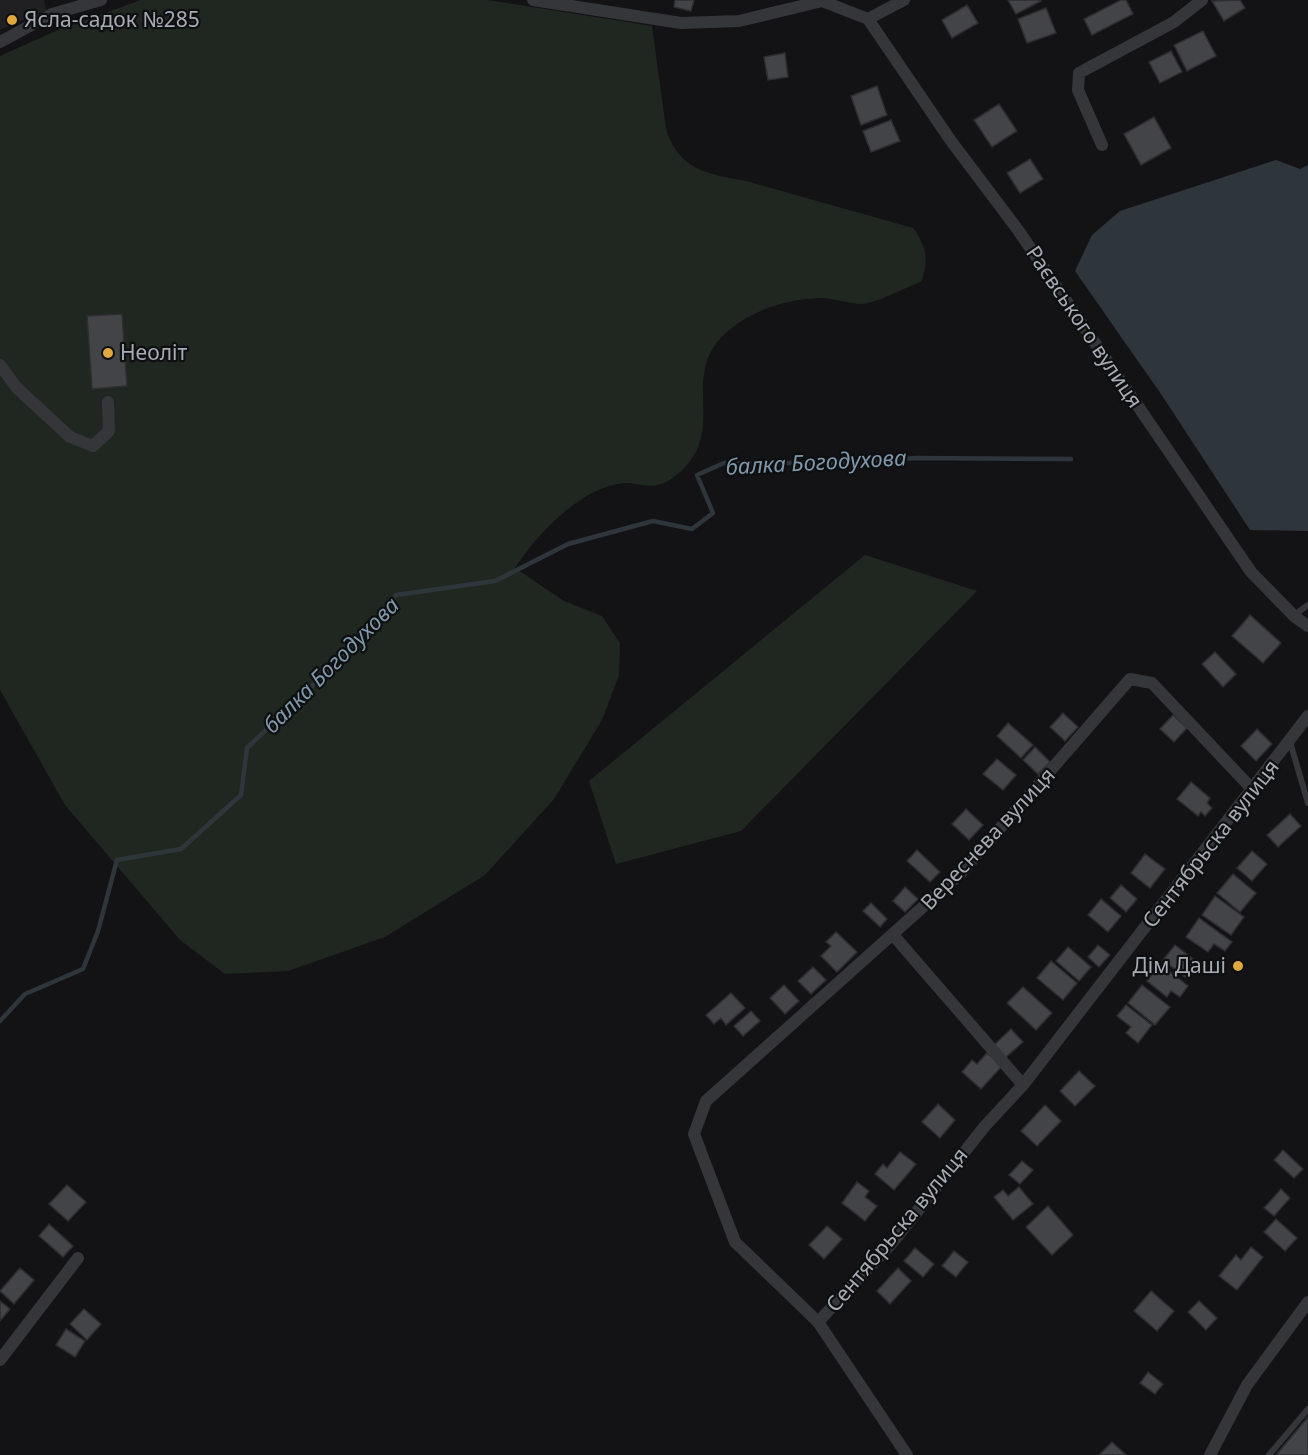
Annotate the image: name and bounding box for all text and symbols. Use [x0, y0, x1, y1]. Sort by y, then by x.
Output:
place label: Ясла-садок №285 [24, 5, 200, 33]
marker: Ясла-садок №285 [5, 13, 19, 27]
street label: Раєвського вулиця [1020, 240, 1149, 413]
place label: Неоліт [120, 338, 187, 366]
marker: Неоліт [101, 346, 115, 360]
water label: балка Богодухова [725, 441, 907, 481]
water label: балка Богодухова [256, 590, 405, 739]
street label: Сентябрьска вулиця [1136, 753, 1285, 933]
street label: Вереснева вулиця [914, 761, 1061, 916]
place label: Дім Даші [1133, 951, 1226, 979]
marker: Дім Даші [1231, 959, 1245, 973]
street label: Сентябрьска вулиця [819, 1141, 973, 1317]

